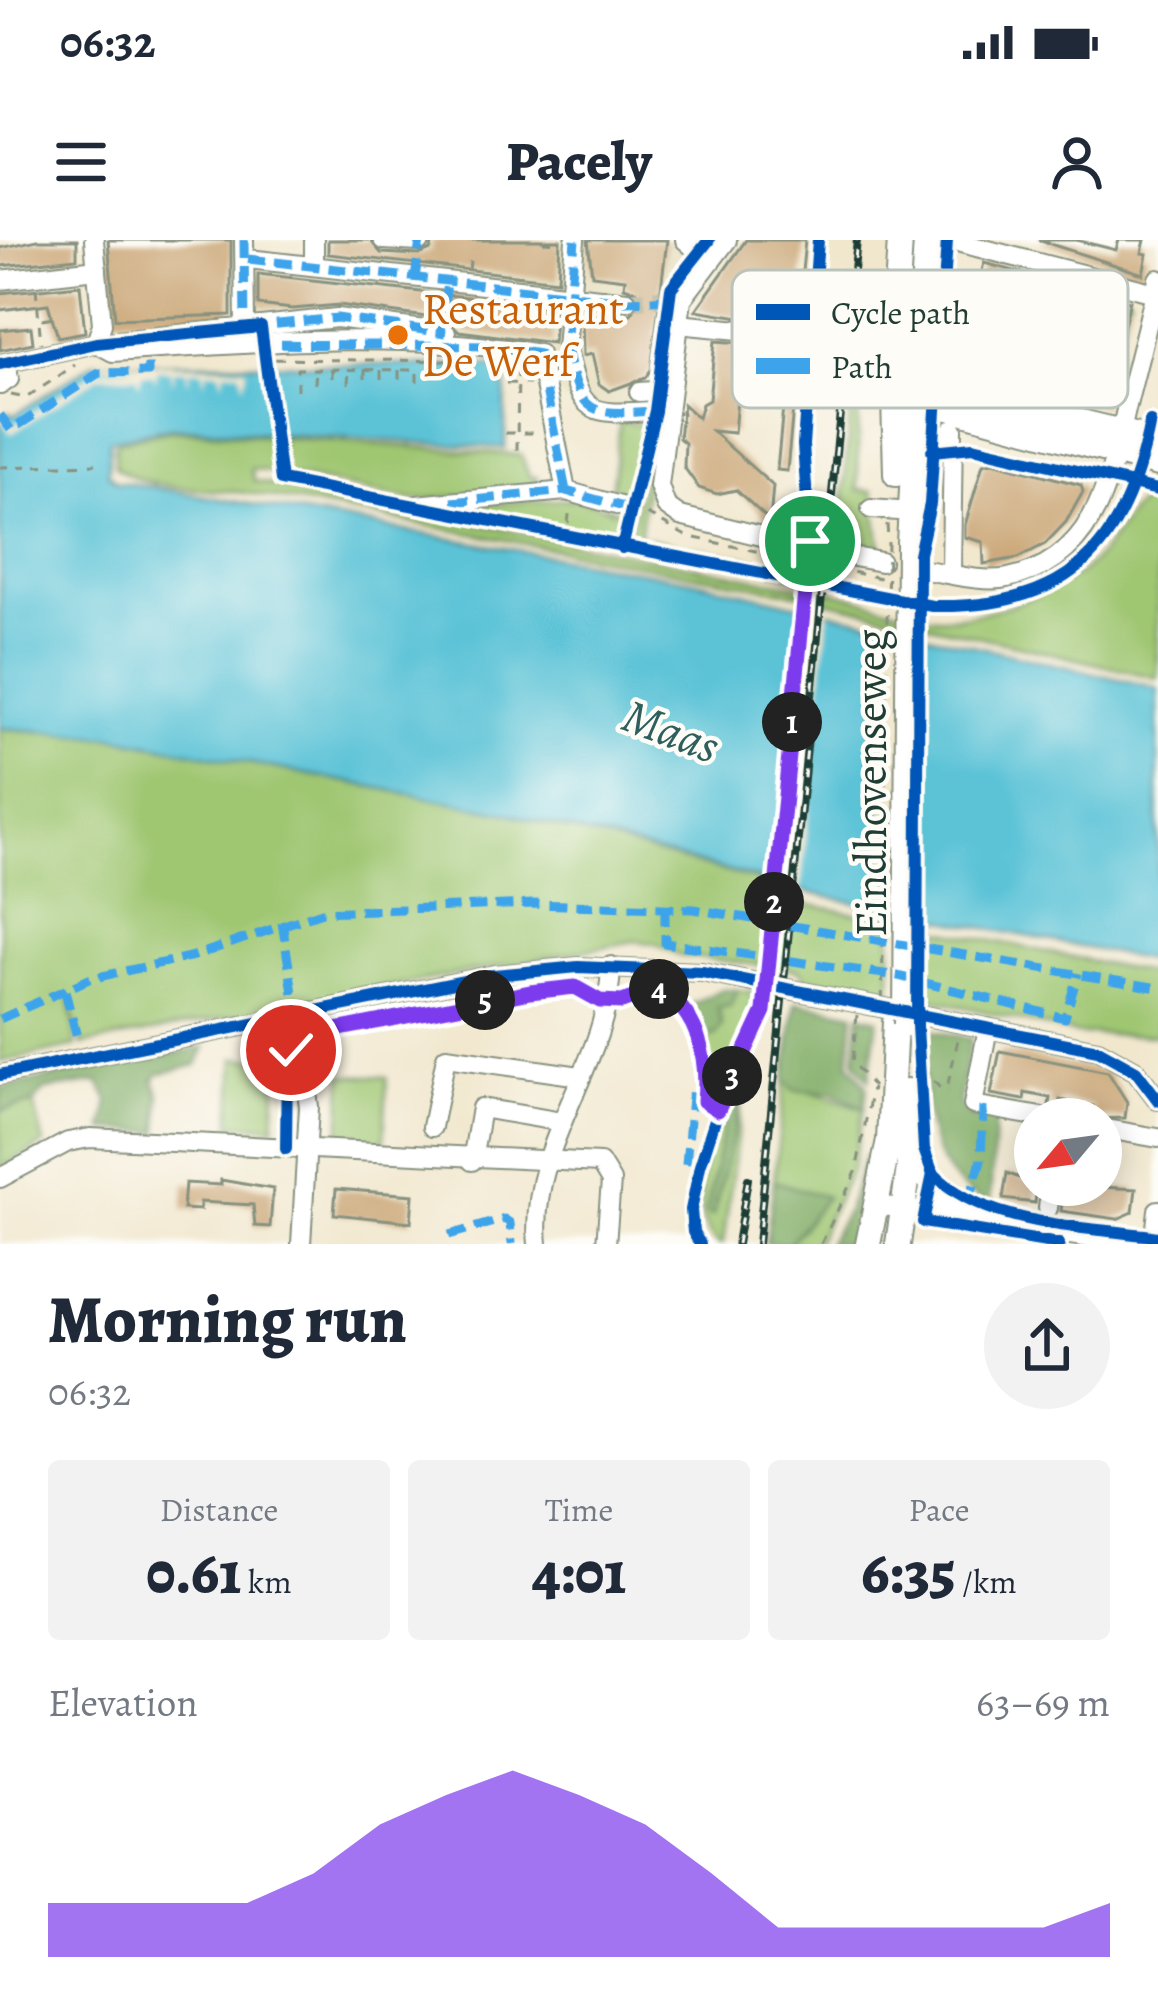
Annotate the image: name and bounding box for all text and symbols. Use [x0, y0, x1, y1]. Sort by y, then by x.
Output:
text: 06:32 [60, 11, 155, 73]
text: Pacely [506, 125, 652, 199]
icon: menu [48, 129, 114, 195]
icon: person [1044, 129, 1110, 195]
legend [732, 270, 1128, 408]
place label: Restaurant De Werf [422, 278, 624, 392]
text: Cycle path [831, 290, 970, 335]
marker: Restaurant De Werf [385, 322, 411, 348]
text: Path [831, 344, 892, 389]
pin [759, 490, 861, 592]
icon: arrive [777, 508, 843, 574]
street label: Eindhovenseweg [840, 629, 902, 937]
water label: Maas [613, 683, 729, 779]
pin: 1 [762, 692, 822, 752]
text: 1 [786, 699, 798, 744]
pin: 2 [744, 872, 804, 932]
text: 2 [766, 879, 782, 924]
pin: 4 [629, 959, 689, 1019]
text: 4 [651, 966, 667, 1011]
pin: 5 [455, 970, 515, 1030]
text: 5 [478, 977, 492, 1022]
pin [240, 999, 342, 1101]
icon: check [258, 1017, 324, 1083]
pin: 3 [702, 1046, 762, 1106]
text: 3 [725, 1053, 739, 1098]
north arrow [1014, 1098, 1122, 1206]
map controls [1014, 1098, 1122, 1206]
text: Morning run [48, 1275, 407, 1365]
button: share [984, 1283, 1110, 1409]
text: 06:32 [48, 1365, 131, 1418]
text: Distance [160, 1487, 278, 1532]
text: Time [545, 1487, 613, 1532]
text: Pace [908, 1487, 970, 1532]
text: 0.61 [146, 1532, 241, 1614]
text: 4:01 [532, 1532, 626, 1614]
text: 6:35 [861, 1532, 956, 1614]
text: km [241, 1559, 292, 1604]
text: /km [956, 1559, 1017, 1604]
text: Elevation [48, 1676, 198, 1729]
text: 63–69 m [976, 1676, 1110, 1729]

